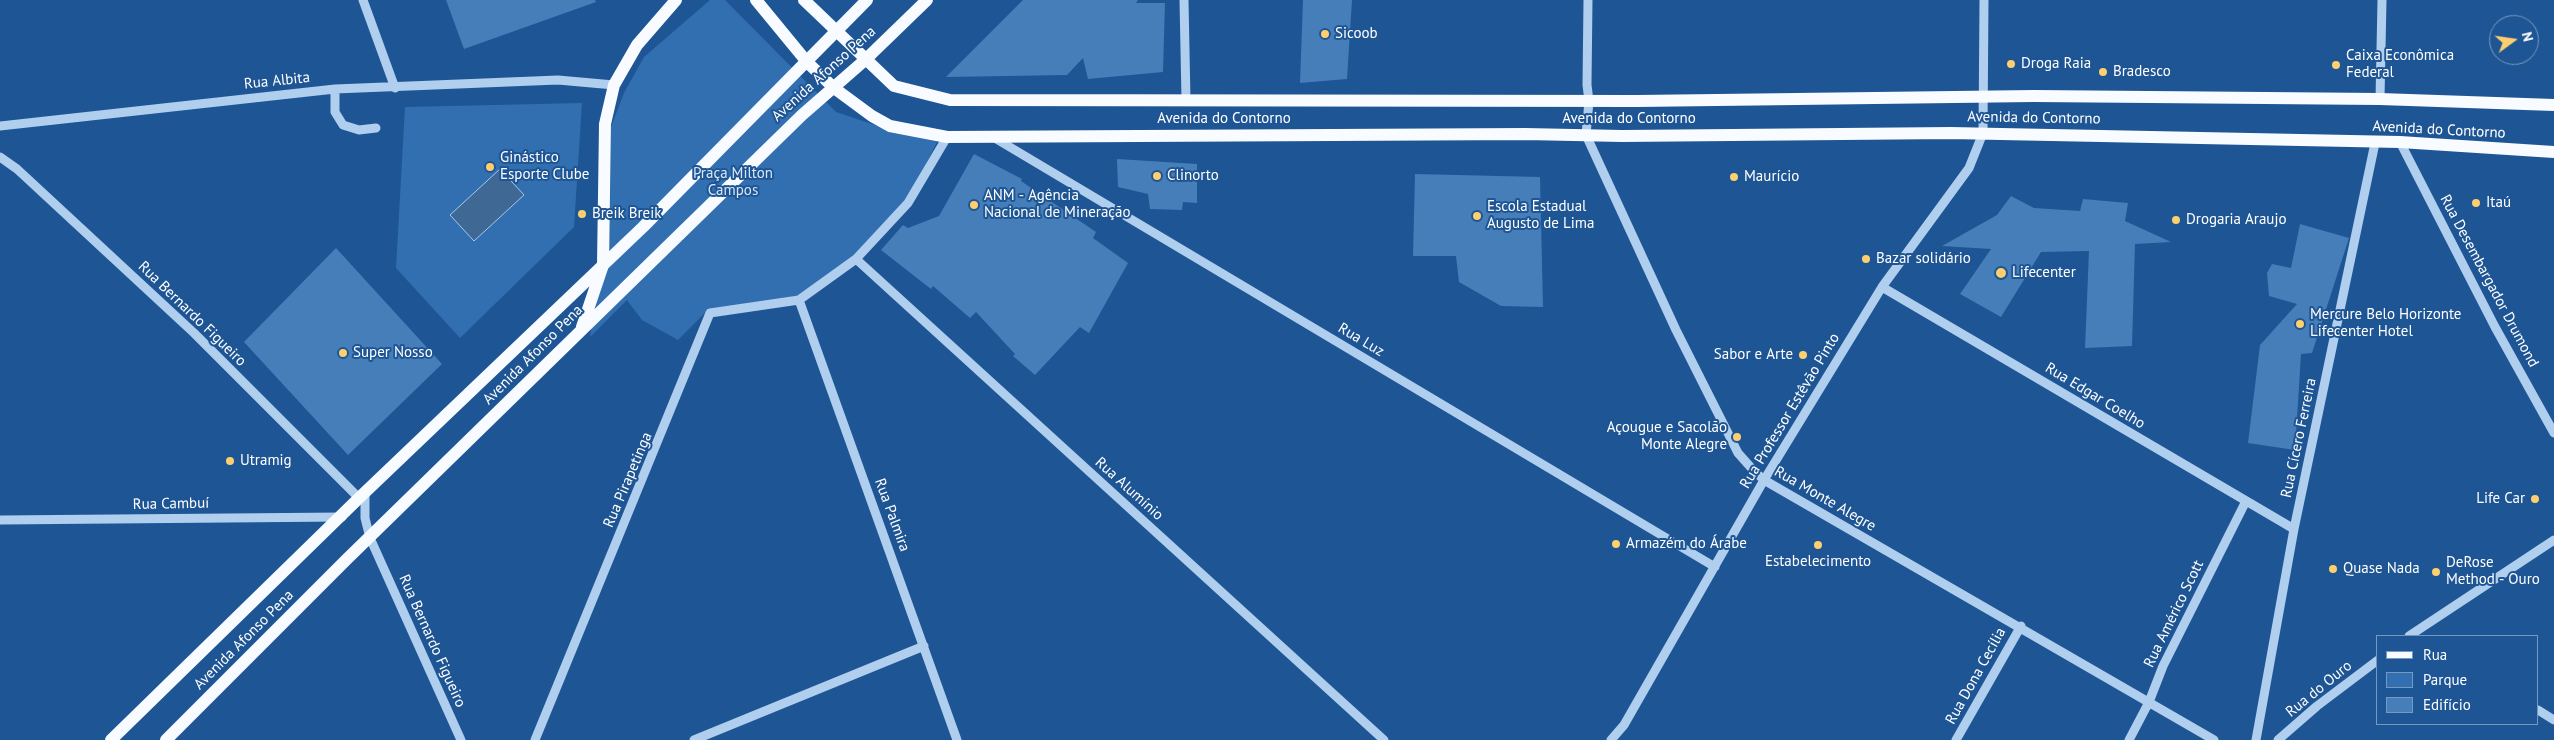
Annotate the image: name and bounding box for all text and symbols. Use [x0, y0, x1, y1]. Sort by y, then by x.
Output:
north arrow [2489, 15, 2539, 65]
street label: Avenida Afonso Pena [768, 23, 880, 125]
place label: Sicoob [1335, 25, 1378, 43]
marker: Sicoob [1319, 28, 1331, 40]
text: N [2518, 30, 2537, 43]
place label: Caixa Econômica Federal [2346, 47, 2454, 82]
place label: Droga Raia [2021, 55, 2091, 73]
marker: Droga Raia [2005, 58, 2017, 70]
marker: Caixa Econômica Federal [2330, 59, 2342, 71]
place label: Bradesco [2113, 63, 2171, 81]
marker: Bradesco [2097, 66, 2109, 78]
street label: Rua Albita [243, 69, 311, 93]
street label: Avenida do Contorno [1967, 108, 2101, 128]
street label: Avenida do Contorno [1157, 110, 1291, 128]
street label: Avenida do Contorno [1562, 110, 1696, 128]
street label: Avenida do Contorno [2372, 118, 2506, 142]
place label: Ginástico Esporte Clube [500, 149, 589, 184]
marker: Ginástico Esporte Clube [484, 161, 496, 173]
park label: Praça Milton Campos [693, 165, 773, 200]
place label: Clinorto [1167, 167, 1219, 185]
place label: Maurício [1744, 168, 1799, 186]
marker: Clinorto [1151, 170, 1163, 182]
marker: Maurício [1728, 171, 1740, 183]
place label: ANM - Agência Nacional de Mineração [984, 187, 1131, 222]
street label: Rua Desembargador Drumond [2436, 192, 2542, 370]
place label: Itaú [2486, 194, 2511, 212]
marker: Itaú [2470, 197, 2482, 209]
place label: Escola Estadual Augusto de Lima [1487, 198, 1594, 233]
marker: ANM - Agência Nacional de Mineração [968, 199, 980, 211]
place label: Breik Breik [592, 205, 661, 223]
marker: Breik Breik [576, 208, 588, 220]
marker: Escola Estadual Augusto de Lima [1471, 210, 1483, 222]
place label: Drogaria Araujo [2186, 211, 2286, 229]
marker: Drogaria Araujo [2170, 214, 2182, 226]
place label: Bazar solidário [1876, 250, 1971, 268]
marker: Bazar solidário [1860, 253, 1872, 265]
street label: Rua Bernardo Figueiro [134, 258, 250, 370]
place label: Lifecenter [2012, 264, 2076, 282]
marker: Lifecenter [1994, 266, 2008, 280]
street label: Avenida Afonso Pena [479, 301, 587, 409]
place label: Mercure Belo Horizonte Lifecenter Hotel [2310, 306, 2461, 341]
marker: Mercure Belo Horizonte Lifecenter Hotel [2294, 318, 2306, 330]
street label: Rua Luz [1335, 319, 1387, 361]
street label: Rua Professor Estêvão Pinto [1736, 330, 1844, 492]
place label: Super Nosso [353, 344, 433, 362]
place label: Sabor e Arte [1714, 346, 1793, 364]
marker: Super Nosso [337, 347, 349, 359]
marker: Sabor e Arte [1797, 349, 1809, 361]
street label: Rua Edgar Coelho [2042, 359, 2148, 433]
street label: Rua Cícero Ferreira [2278, 377, 2320, 499]
place label: Açougue e Sacolão Monte Alegre [1607, 419, 1727, 454]
street label: Rua Pirapetinga [600, 430, 656, 530]
marker: Açougue e Sacolão Monte Alegre [1731, 431, 1743, 443]
place label: Utramig [240, 452, 292, 470]
street label: Rua Alumínio [1091, 454, 1167, 524]
marker: Utramig [224, 455, 236, 467]
street label: Rua Monte Alegre [1771, 463, 1879, 535]
street label: Rua Palmira [870, 476, 914, 554]
place label: Life Car [2476, 490, 2525, 508]
marker: Life Car [2529, 493, 2541, 505]
street label: Rua Cambuí [133, 494, 209, 514]
place label: Armazém do Árabe [1626, 535, 1747, 553]
marker: Armazém do Árabe [1610, 538, 1622, 550]
marker: Estabelecimento [1812, 539, 1824, 551]
place label: Estabelecimento [1765, 553, 1871, 571]
place label: DeRose Method - Ouro [2446, 554, 2540, 589]
street label: Rua Américo Scott [2140, 557, 2208, 671]
place label: Quase Nada [2343, 560, 2420, 578]
marker: Quase Nada [2327, 563, 2339, 575]
marker: DeRose Method - Ouro [2430, 566, 2442, 578]
street label: Rua Bernardo Figueiro [395, 572, 469, 710]
street label: Avenida Afonso Pena [190, 586, 298, 694]
street label: Rua Dona Cecília [1942, 624, 2010, 728]
legend [2376, 635, 2539, 725]
text: Rua [2423, 645, 2447, 664]
street label: Rua do Ouro [2282, 657, 2356, 721]
text: Parque [2423, 670, 2467, 689]
text: Edifício [2423, 695, 2471, 714]

